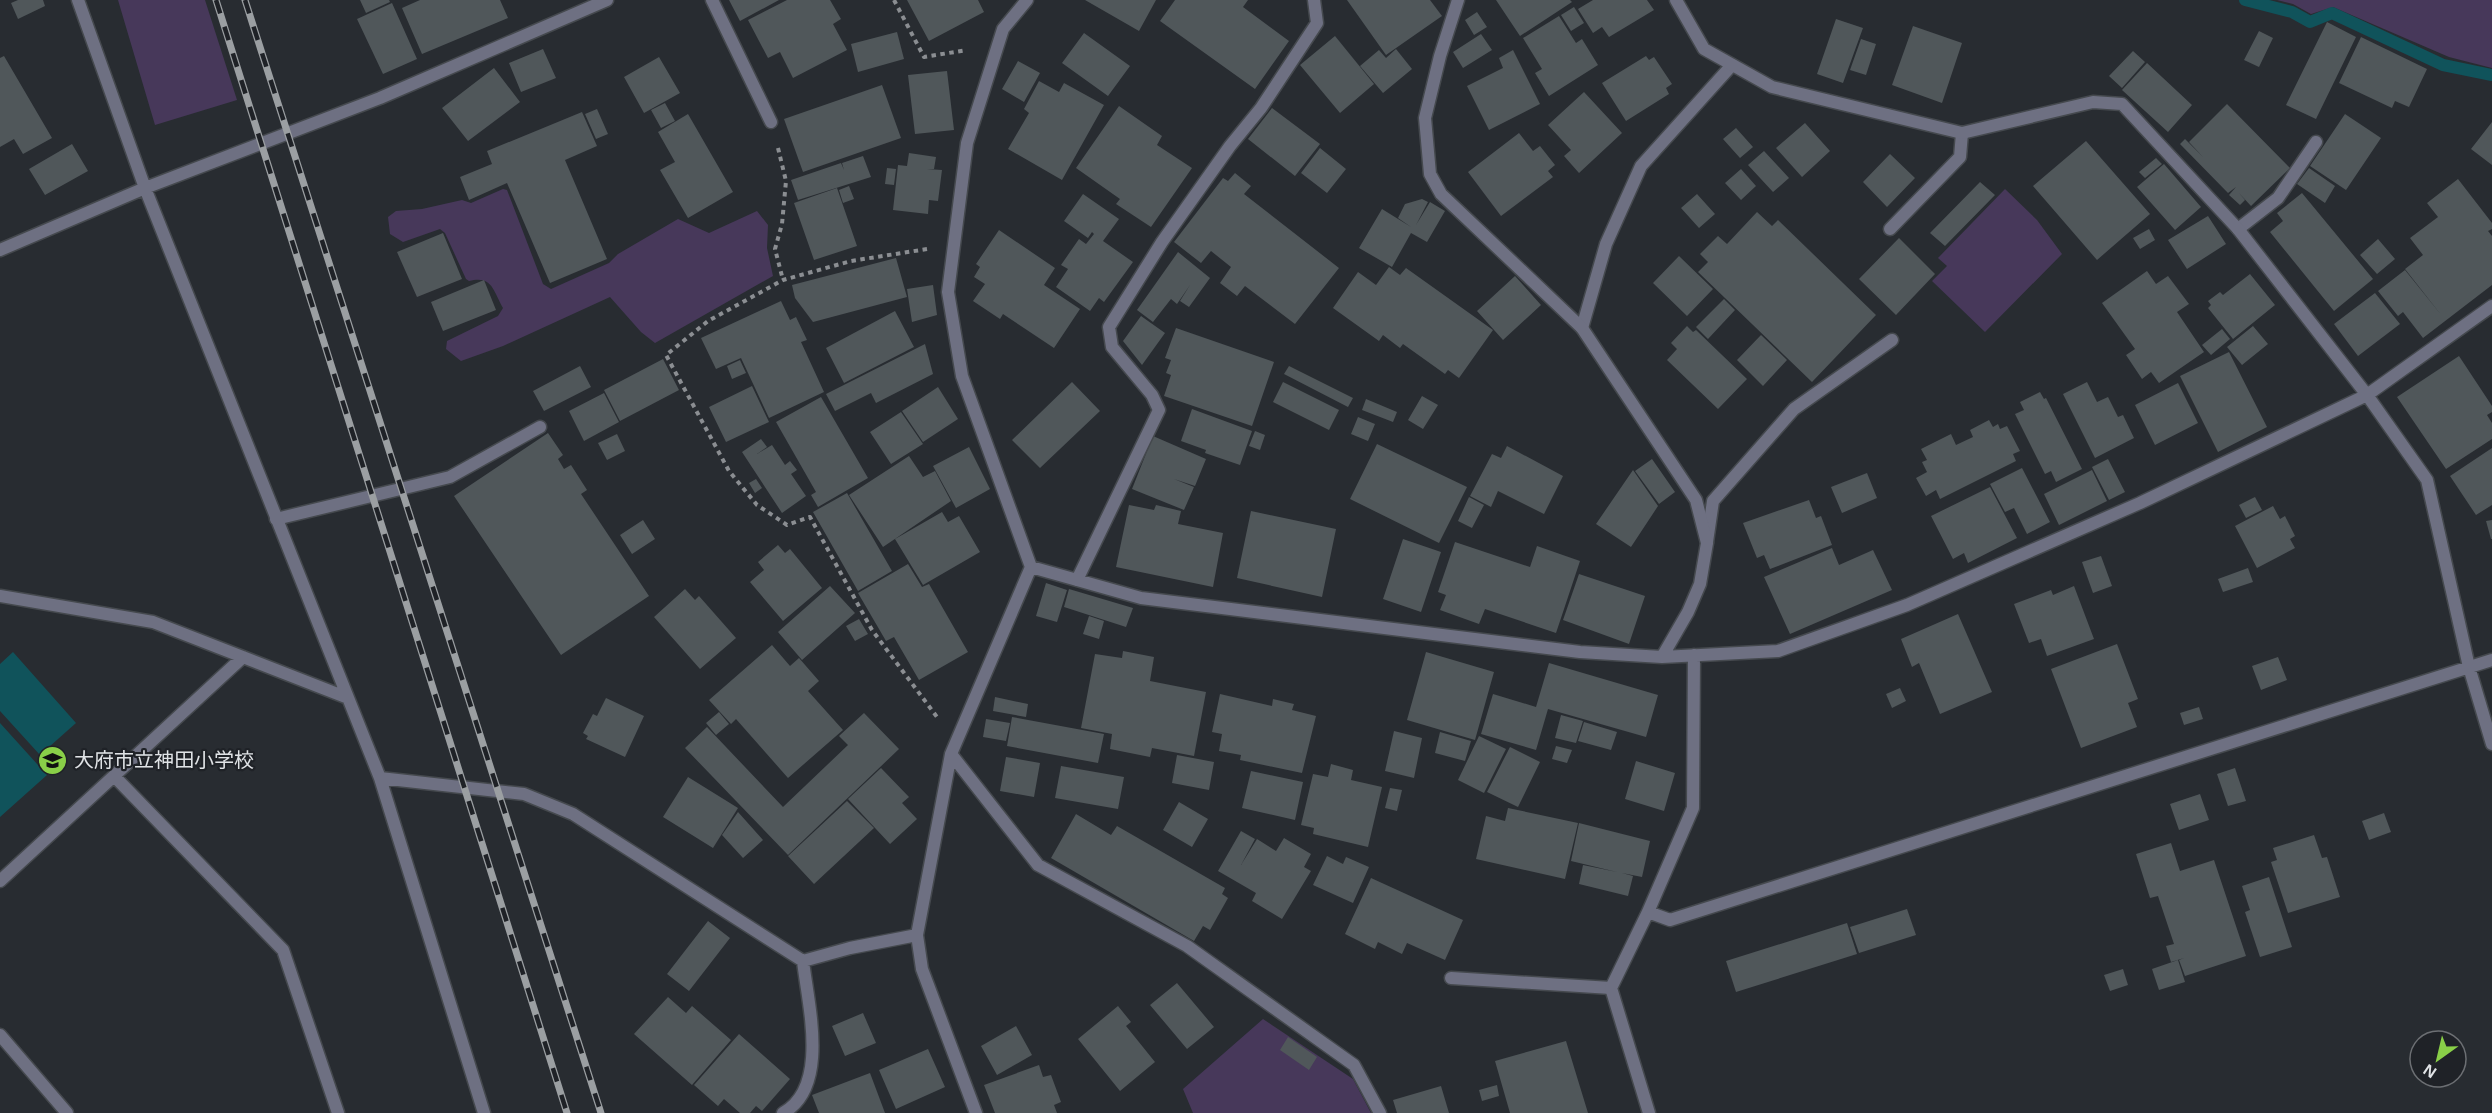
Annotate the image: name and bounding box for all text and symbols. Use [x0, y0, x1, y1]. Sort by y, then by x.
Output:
school or university icon: 大府市立神田小学校 [37, 744, 69, 776]
place label: 大府市立神田小学校 [74, 749, 254, 771]
north arrow [2408, 1029, 2468, 1089]
text: N [2420, 1061, 2439, 1081]

